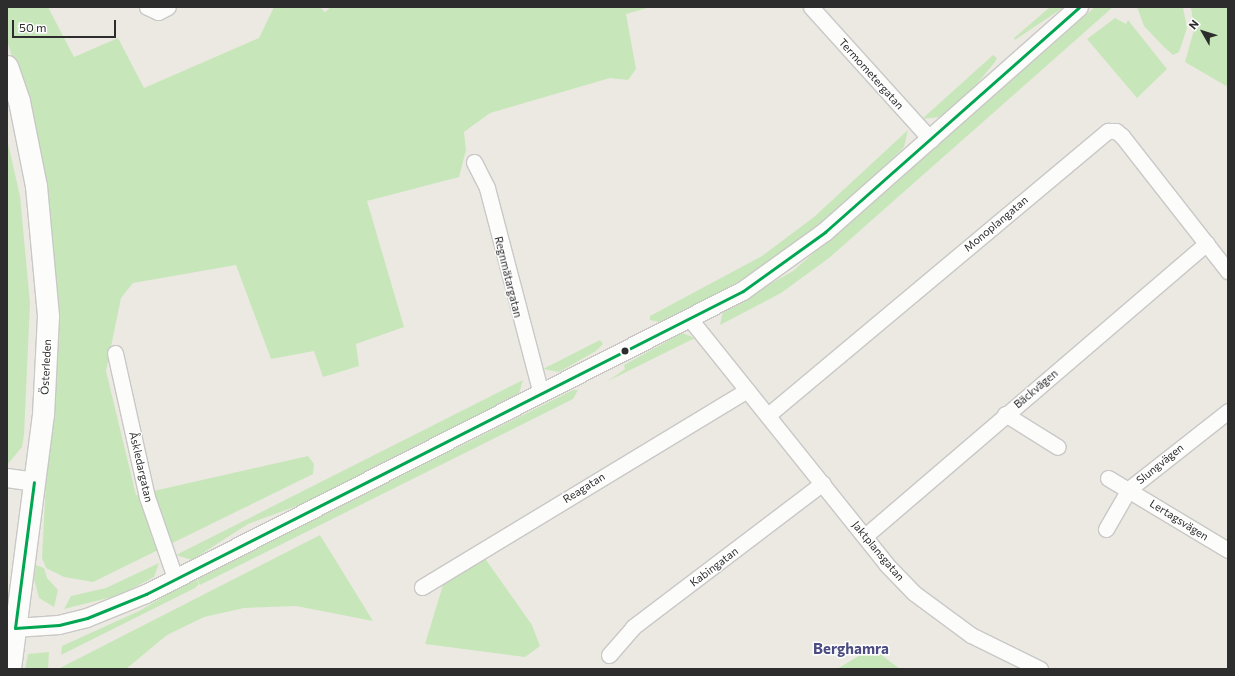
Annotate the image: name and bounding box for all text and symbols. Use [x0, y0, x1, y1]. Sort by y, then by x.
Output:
scale bar [14, 12, 118, 38]
north arrow [1183, 12, 1223, 52]
text: N [1186, 17, 1201, 31]
text: 50 m [19, 20, 47, 34]
street label: Termometergatan [836, 36, 906, 112]
street label: Monoplangatan [961, 193, 1031, 255]
street label: Regnmätargatan [492, 235, 524, 319]
street label: Österleden [38, 339, 54, 395]
unlabelled marker [620, 346, 630, 356]
street label: Bäckvägen [1011, 367, 1061, 411]
street label: Åskledargatan [126, 431, 156, 503]
street label: Slungvägen [1134, 441, 1186, 487]
street label: Reagatan [561, 470, 607, 506]
street label: Lertagsvägen [1147, 497, 1211, 543]
street label: Jaktplansgatan [849, 518, 907, 584]
street label: Kabingatan [687, 545, 741, 589]
district label: Berghamra [813, 640, 889, 658]

